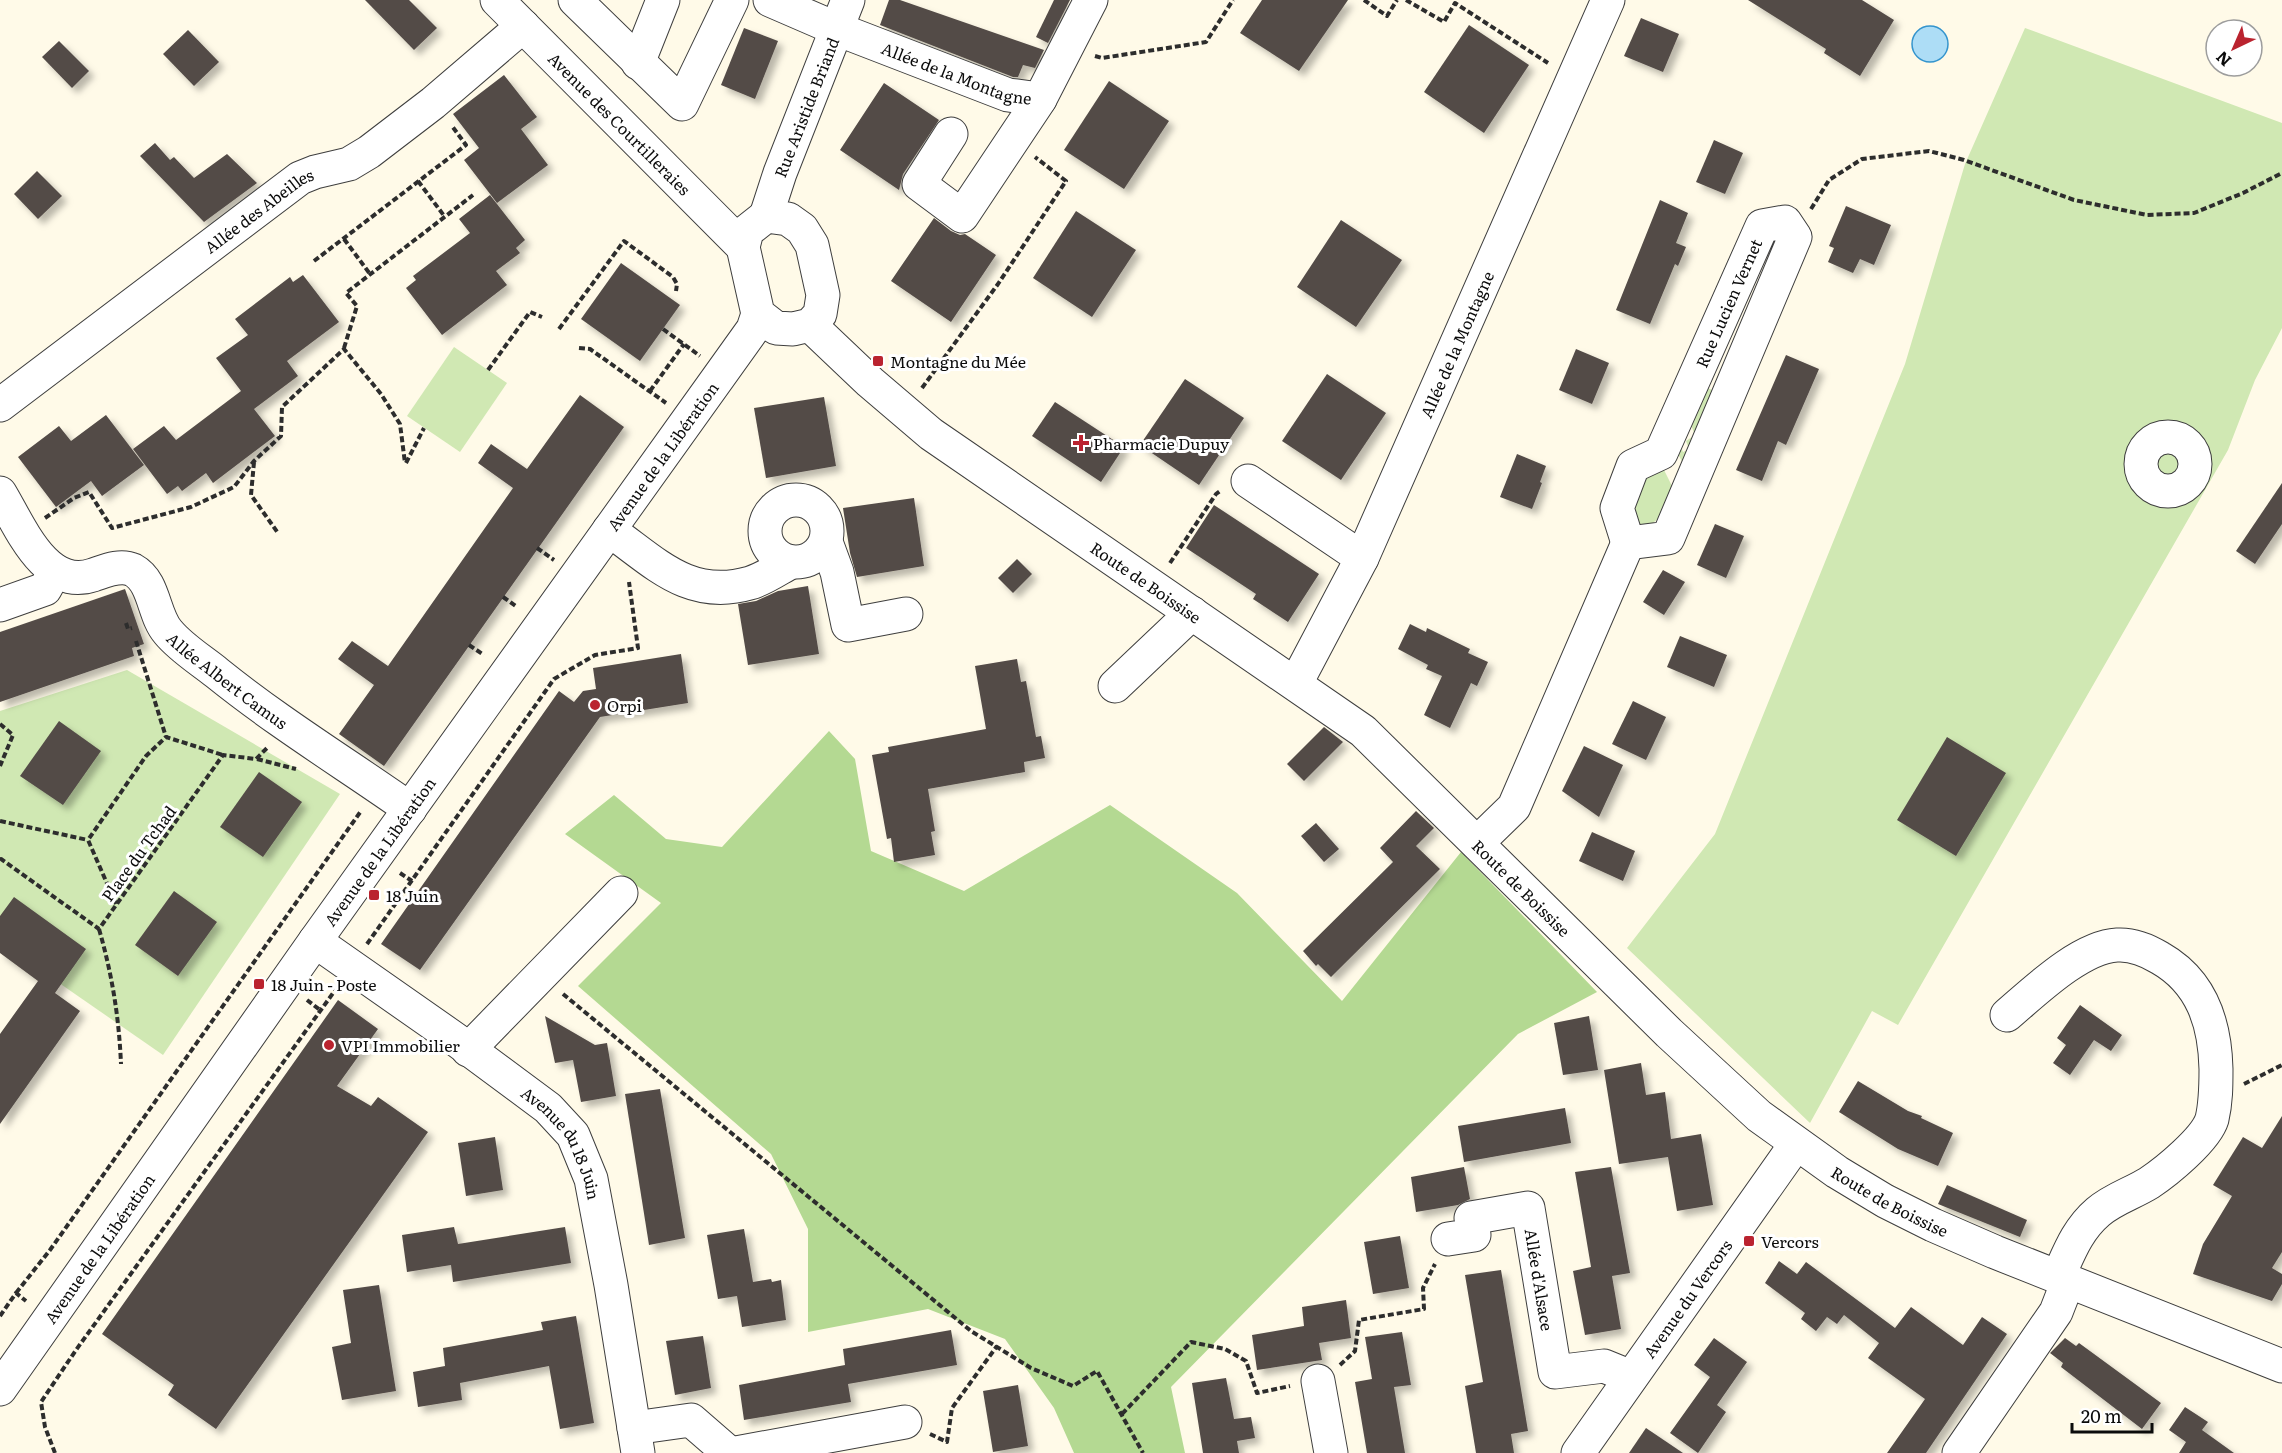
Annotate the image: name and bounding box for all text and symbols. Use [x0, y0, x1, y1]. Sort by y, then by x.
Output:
north arrow [2204, 18, 2264, 78]
street label: Rue Aristide Briand [767, 33, 844, 181]
street label: Allée de la Montagne [878, 35, 1033, 110]
street label: Avenue des Courtilleraies [543, 46, 696, 200]
text: N [2210, 46, 2236, 73]
street label: Allée des Abeilles [199, 162, 317, 259]
street label: Rue Lucien Vernet [1689, 234, 1767, 371]
street label: Allée de la Montagne [1413, 267, 1499, 421]
place label: Montagne du Mée [890, 349, 1026, 373]
marker: Montagne du Mée [871, 354, 885, 368]
street label: Avenue de la Libération [600, 376, 724, 536]
place label: Pharmacie Dupuy [1093, 431, 1230, 455]
marker: Pharmacie Dupuy [1074, 436, 1088, 450]
street label: Route de Boissise [1086, 535, 1206, 629]
street label: Allée Albert Camus [162, 626, 293, 734]
place label: Orpi [607, 693, 642, 717]
marker: Orpi [588, 698, 602, 712]
street label: Avenue de la Libération [318, 771, 441, 931]
street label: Place du Tchad [95, 800, 181, 906]
street label: Route de Boissise [1467, 833, 1576, 942]
place label: 18 Juin [386, 883, 439, 907]
marker: 18 Juin [367, 888, 381, 902]
place label: 18 Juin - Poste [271, 972, 377, 996]
marker: 18 Juin - Poste [252, 977, 266, 991]
place label: VPI Immobilier [341, 1033, 460, 1057]
marker: VPI Immobilier [322, 1038, 336, 1052]
street label: Avenue du 18 Juin [516, 1080, 607, 1202]
street label: Route de Boissise [1827, 1159, 1952, 1242]
street label: Avenue de la Libération [38, 1168, 160, 1328]
street label: Allée d'Alsace [1520, 1227, 1560, 1333]
place label: Vercors [1761, 1229, 1819, 1253]
street label: Avenue du Vercors [1637, 1234, 1737, 1363]
marker: Vercors [1742, 1234, 1756, 1248]
scale bar [2072, 1396, 2152, 1434]
text: 20 m [2081, 1402, 2122, 1429]

